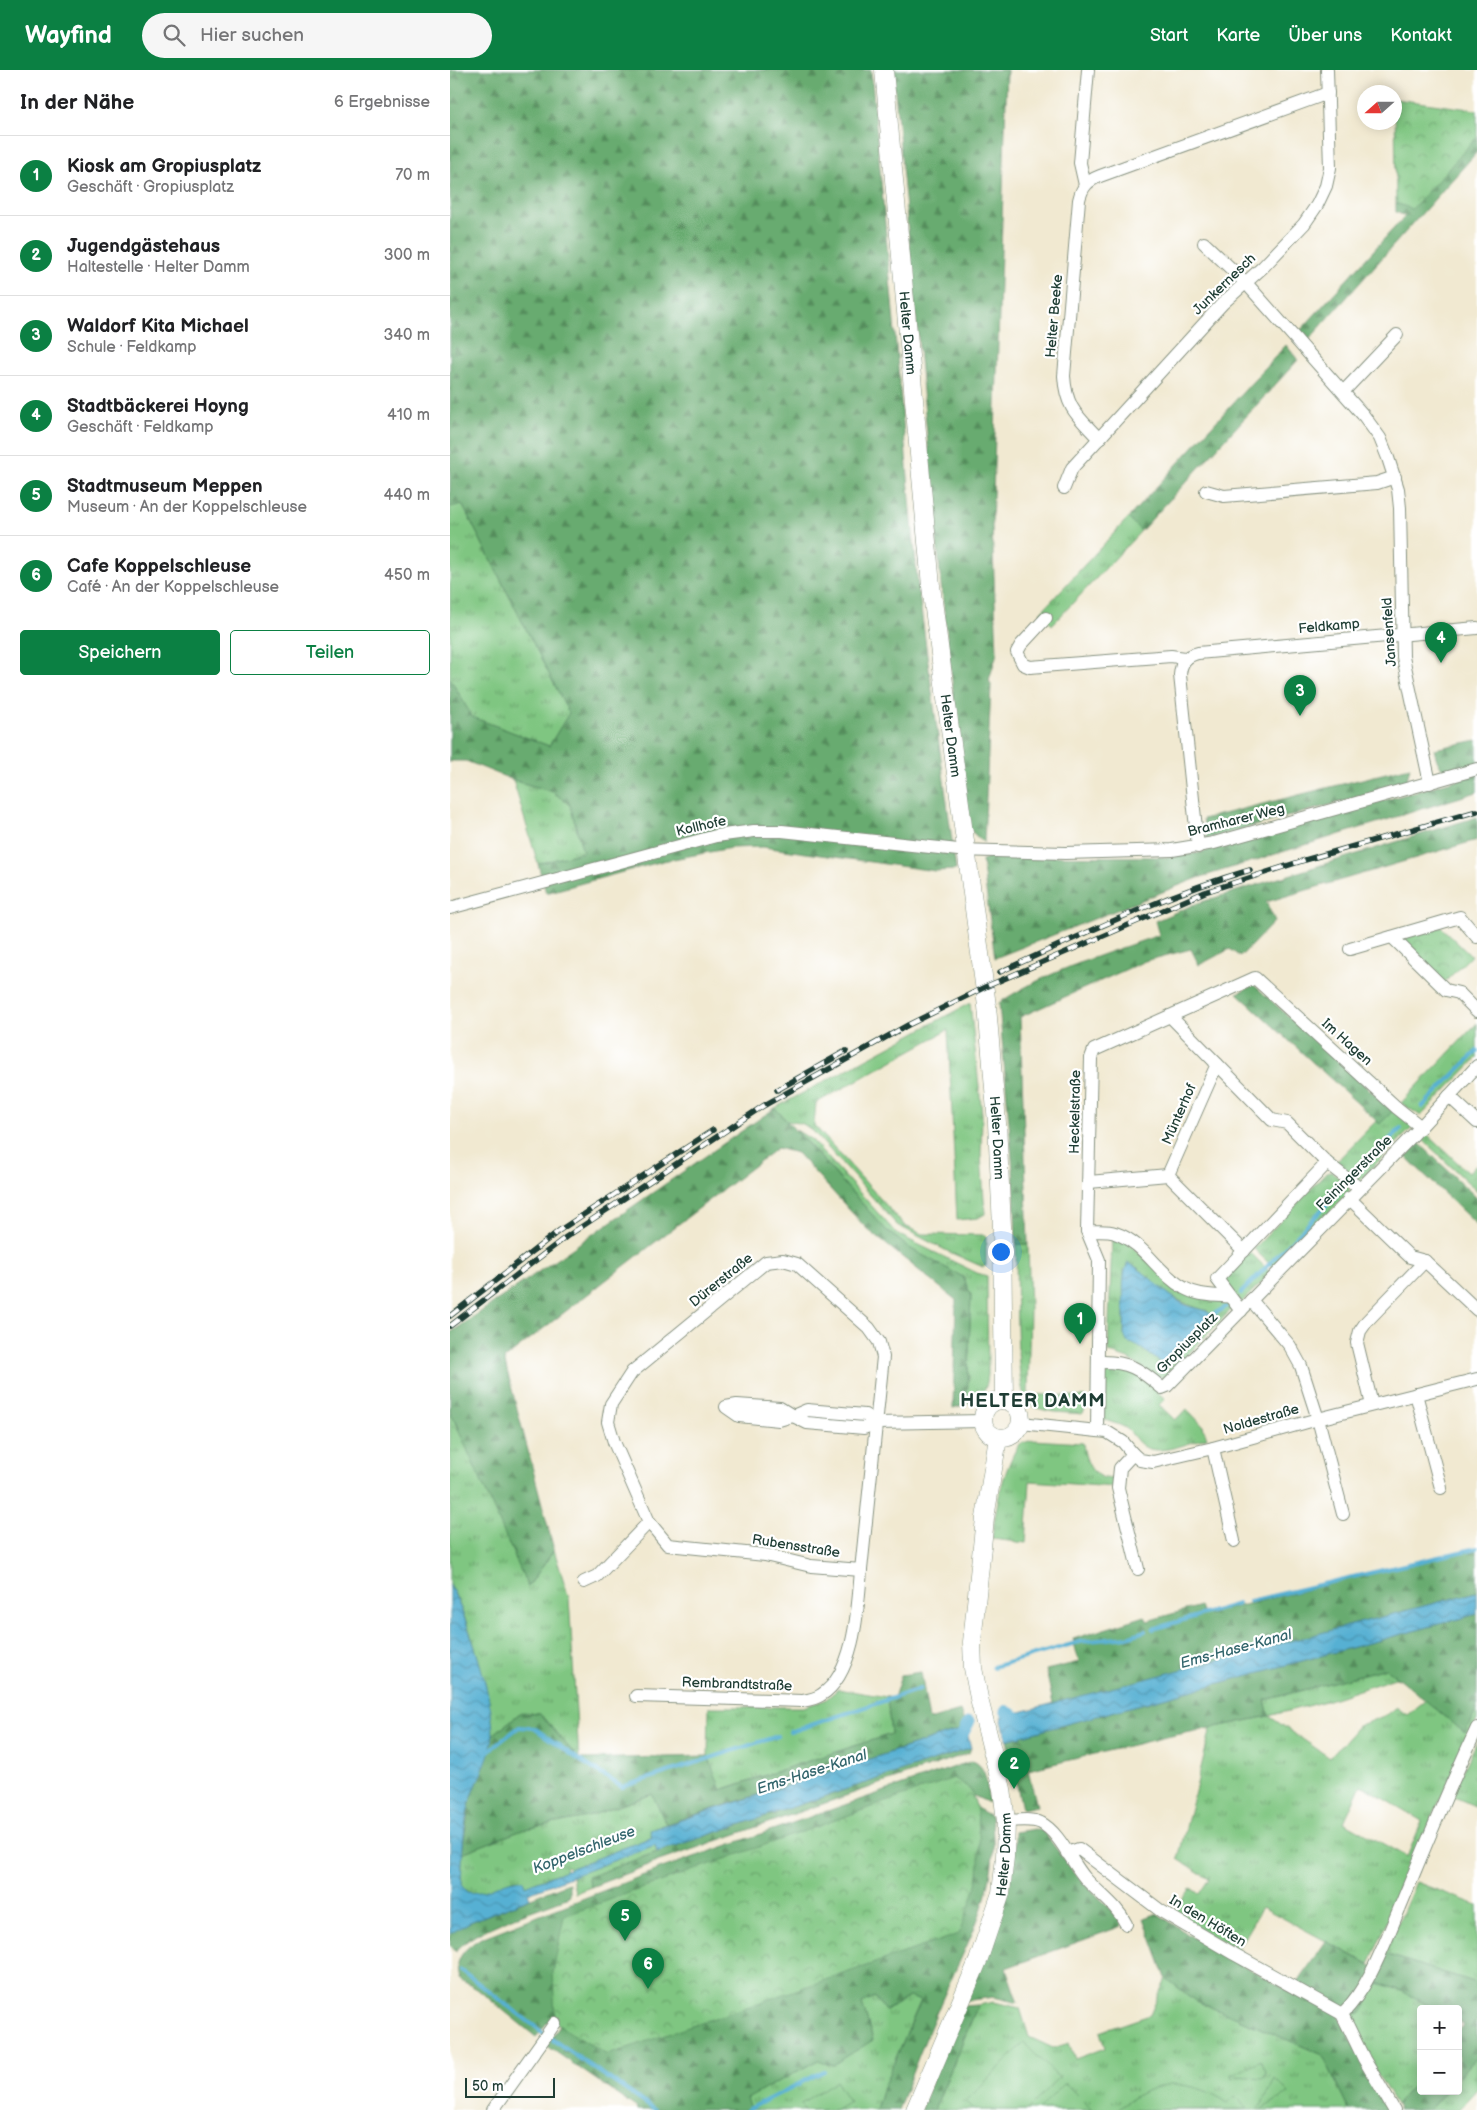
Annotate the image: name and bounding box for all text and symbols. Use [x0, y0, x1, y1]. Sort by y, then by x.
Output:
search box [142, 13, 492, 58]
text: Wayfind [25, 21, 112, 50]
icon: search [160, 21, 188, 49]
text: Hier suchen [200, 24, 304, 47]
text: Start [1150, 25, 1188, 46]
text: Karte [1216, 25, 1260, 46]
text: Über uns [1288, 25, 1362, 46]
text: Kontakt [1390, 25, 1452, 46]
north arrow [1357, 85, 1402, 130]
text: In der Nähe [20, 90, 134, 115]
text: 6 Ergebnisse [334, 93, 430, 112]
text: Kiosk am Gropiusplatz [67, 155, 261, 178]
text: 1 [33, 166, 39, 185]
text: 70 m [395, 166, 430, 185]
text: Geschäft · Gropiusplatz [67, 178, 234, 197]
text: Jugendgästehaus [67, 235, 220, 258]
text: 2 [31, 246, 41, 265]
text: 300 m [384, 246, 430, 265]
street label: Junkernesch [1189, 249, 1259, 318]
text: Haltestelle · Helter Damm [67, 258, 250, 277]
street label: Helter Beeke [1042, 274, 1066, 358]
street label: Helter Damm [896, 290, 920, 375]
text: Waldorf Kita Michael [67, 315, 249, 338]
text: 3 [31, 326, 41, 345]
text: 340 m [383, 326, 430, 345]
text: Schule · Feldkamp [67, 338, 197, 357]
text: Stadtbäckerei Hoyng [67, 395, 249, 418]
text: 4 [31, 406, 41, 425]
text: 410 m [387, 406, 430, 425]
text: Geschäft · Feldkamp [67, 418, 213, 437]
text: Stadtmuseum Meppen [67, 475, 263, 498]
text: 5 [31, 486, 41, 505]
text: 440 m [384, 486, 430, 505]
text: Museum · An der Koppelschleuse [67, 498, 307, 517]
text: Cafe Koppelschleuse [67, 555, 251, 578]
text: 6 [31, 566, 41, 585]
text: 450 m [384, 566, 430, 585]
text: Café · An der Koppelschleuse [67, 578, 279, 597]
street label: Jansenfeld [1378, 597, 1400, 667]
street label: Feldkamp [1298, 615, 1360, 637]
pin: 4 [1425, 622, 1457, 663]
button: Speichern [20, 630, 220, 675]
button: Teilen [230, 630, 430, 675]
pin: 3 [1284, 675, 1316, 716]
street label: Helter Damm [937, 693, 965, 778]
street label: Bramharer Weg [1186, 800, 1286, 840]
street label: Kollhofe [674, 812, 728, 840]
street label: Im Hagen [1318, 1015, 1376, 1069]
street label: Heckelstraße [1066, 1070, 1084, 1154]
street label: Münterhof [1158, 1080, 1200, 1147]
street label: Helter Damm [986, 1095, 1008, 1180]
street label: Feiningerstraße [1313, 1132, 1395, 1214]
your location [988, 1239, 1014, 1265]
street label: Dürerstraße [686, 1249, 756, 1311]
pin: 1 [1064, 1303, 1096, 1344]
street label: Gropiusplatz [1153, 1309, 1221, 1377]
district label: HELTER DAMM [960, 1390, 1106, 1413]
street label: Noldestraße [1221, 1400, 1301, 1438]
street label: Rubensstraße [751, 1531, 841, 1561]
water label: Ems-Hase-Kanal [1178, 1625, 1294, 1673]
street label: Rembrandtstraße [681, 1674, 793, 1694]
water label: Ems-Hase-Kanal [755, 1745, 870, 1799]
pin: 2 [998, 1748, 1030, 1789]
street label: Helter Damm [992, 1812, 1015, 1897]
water label: Koppelschleuse [530, 1822, 638, 1878]
street label: In den Höften [1167, 1891, 1250, 1951]
pin: 5 [609, 1900, 641, 1941]
pin: 6 [632, 1948, 664, 1989]
map controls [1417, 2005, 1462, 2095]
button: + [1417, 2005, 1462, 2050]
button: − [1417, 2050, 1462, 2095]
scale bar [465, 2075, 555, 2098]
text: 50 m [472, 2078, 504, 2095]

